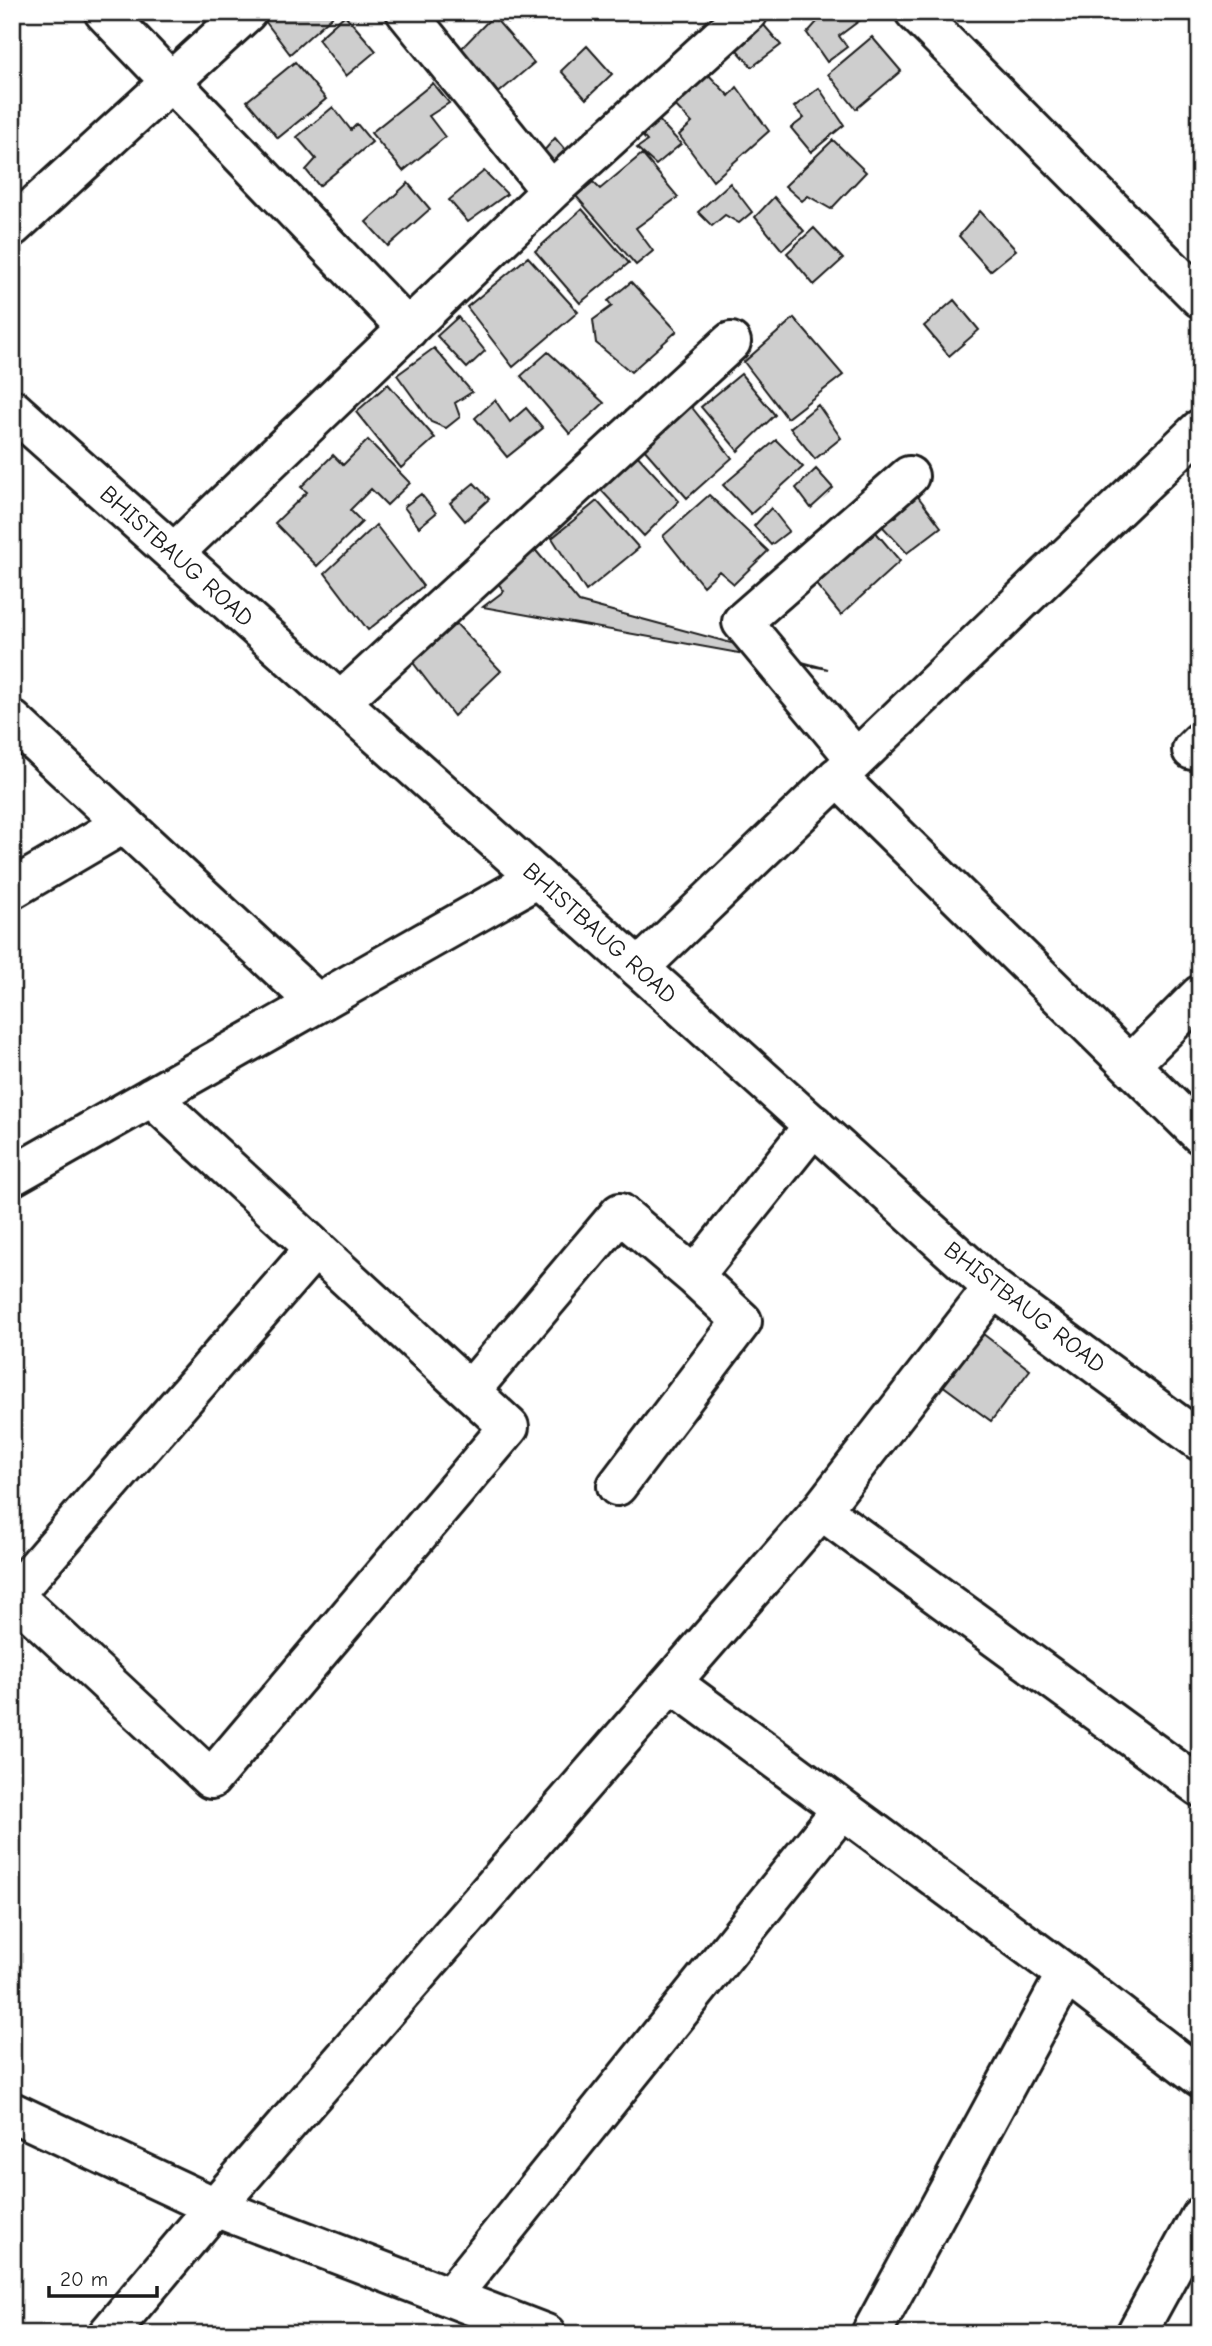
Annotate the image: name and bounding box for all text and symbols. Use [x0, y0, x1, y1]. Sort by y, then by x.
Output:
street label: BHISTBAUG ROAD [95, 480, 259, 632]
street label: BHISTBAUG ROAD [518, 857, 682, 1009]
street label: BHISTBAUG ROAD [939, 1235, 1111, 1379]
scale bar [49, 2255, 158, 2299]
text: 20 m [60, 2267, 108, 2291]

